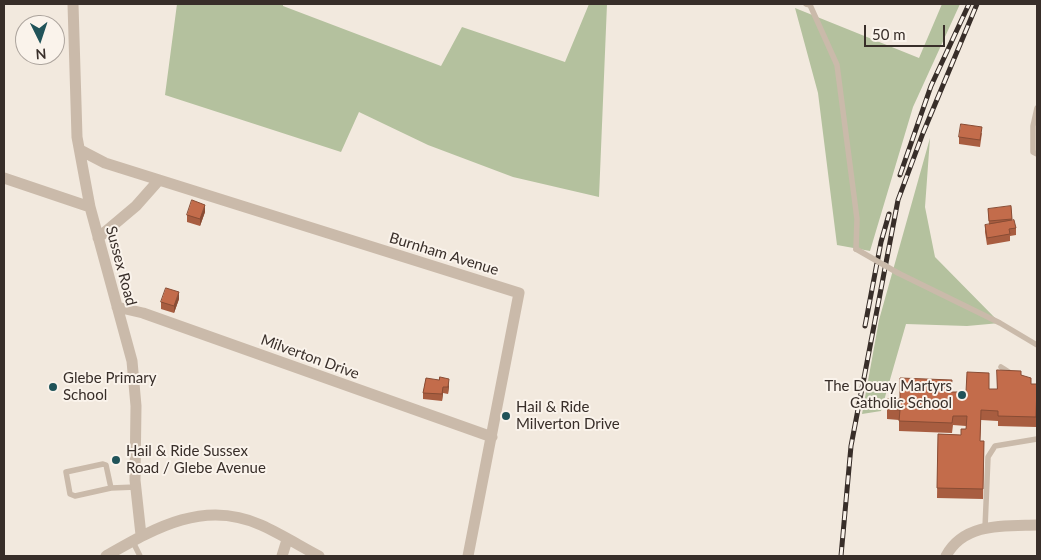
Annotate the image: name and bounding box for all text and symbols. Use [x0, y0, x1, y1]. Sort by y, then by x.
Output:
north arrow [15, 15, 65, 65]
scale bar [866, 15, 947, 47]
text: 50 m [872, 25, 906, 43]
text: N [35, 46, 47, 63]
street label: Sussex Road [102, 224, 140, 308]
street label: Burnham Avenue [387, 229, 501, 279]
street label: Milverton Drive [258, 331, 362, 383]
place label: Glebe Primary School [63, 369, 156, 404]
place label: The Douay Martyrs Catholic School [824, 377, 952, 412]
marker: Glebe Primary School [47, 381, 59, 393]
marker: The Douay Martyrs Catholic School [956, 389, 968, 401]
place label: Hail & Ride Milverton Drive [516, 398, 620, 433]
marker: Hail & Ride Milverton Drive [500, 410, 512, 422]
place label: Hail & Ride Sussex Road / Glebe Avenue [126, 442, 266, 477]
marker: Hail & Ride Sussex Road / Glebe Avenue [110, 454, 122, 466]

